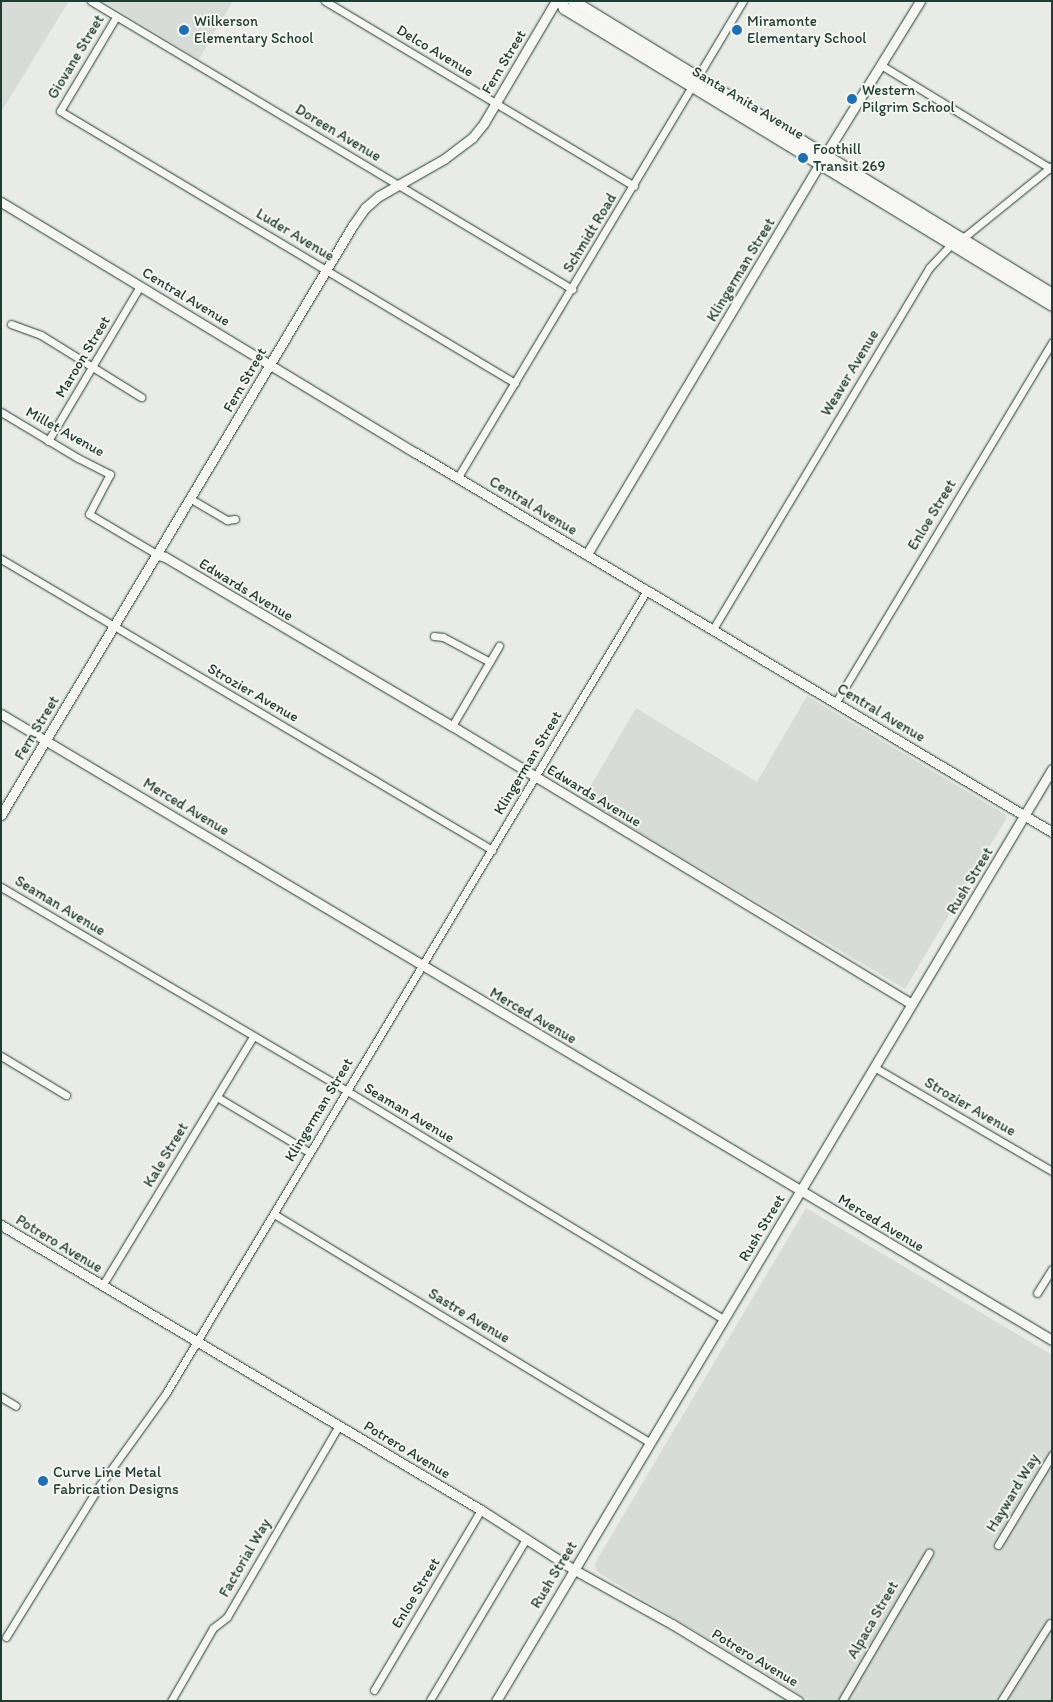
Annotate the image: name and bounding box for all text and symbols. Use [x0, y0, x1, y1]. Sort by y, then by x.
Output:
street label: Giovane Street [44, 12, 108, 102]
place label: Wilkerson Elementary School [194, 12, 314, 47]
place label: Miramonte Elementary School [747, 12, 867, 47]
street label: Delco Avenue [393, 21, 477, 81]
marker: Wilkerson Elementary School [178, 24, 190, 36]
marker: Miramonte Elementary School [731, 24, 743, 36]
street label: Fern Street [478, 27, 530, 97]
street label: Santa Anita Avenue [689, 63, 807, 143]
place label: Western Pilgrim School [862, 81, 955, 116]
marker: Western Pilgrim School [846, 93, 858, 105]
street label: Doreen Avenue [292, 101, 384, 165]
place label: Foothill Transit 269 [813, 140, 885, 175]
marker: Foothill Transit 269 [797, 152, 809, 164]
street label: Schmidt Road [559, 190, 621, 276]
street label: Luder Avenue [253, 205, 337, 265]
street label: Klingerman Street [703, 215, 779, 325]
street label: Central Avenue [139, 264, 233, 330]
street label: Maroon Street [52, 313, 114, 401]
street label: Weaver Avenue [817, 327, 883, 419]
street label: Fern Street [219, 345, 271, 415]
street label: Millet Avenue [23, 403, 107, 461]
street label: Central Avenue [486, 473, 580, 539]
street label: Enloe Street [904, 477, 960, 553]
street label: Edwards Avenue [196, 555, 296, 625]
street label: Strozier Avenue [204, 660, 302, 726]
street label: Central Avenue [834, 680, 928, 746]
street label: Fern Street [11, 693, 63, 763]
street label: Klingerman Street [490, 708, 566, 818]
street label: Edwards Avenue [544, 761, 644, 831]
street label: Merced Avenue [140, 774, 232, 840]
street label: Rush Street [943, 844, 997, 918]
street label: Seaman Avenue [12, 872, 108, 940]
street label: Merced Avenue [486, 984, 580, 1048]
street label: Klingerman Street [281, 1055, 357, 1165]
street label: Strozier Avenue [921, 1074, 1019, 1140]
street label: Seaman Avenue [361, 1079, 457, 1147]
street label: Kale Street [140, 1120, 192, 1190]
street label: Merced Avenue [835, 1190, 927, 1256]
street label: Rush Street [735, 1191, 789, 1265]
street label: Potrero Avenue [12, 1211, 106, 1277]
street label: Sastre Avenue [425, 1285, 513, 1347]
street label: Potrero Avenue [360, 1417, 454, 1483]
street label: Hayward Way [983, 1451, 1043, 1535]
place label: Curve Line Metal Fabrication Designs [53, 1463, 179, 1498]
marker: Curve Line Metal Fabrication Designs [37, 1475, 49, 1487]
street label: Factorial Way [215, 1516, 275, 1600]
street label: Rush Street [527, 1538, 581, 1612]
street label: Enloe Street [388, 1555, 444, 1631]
street label: Alpaca Street [844, 1578, 902, 1662]
street label: Potrero Avenue [708, 1625, 802, 1691]

